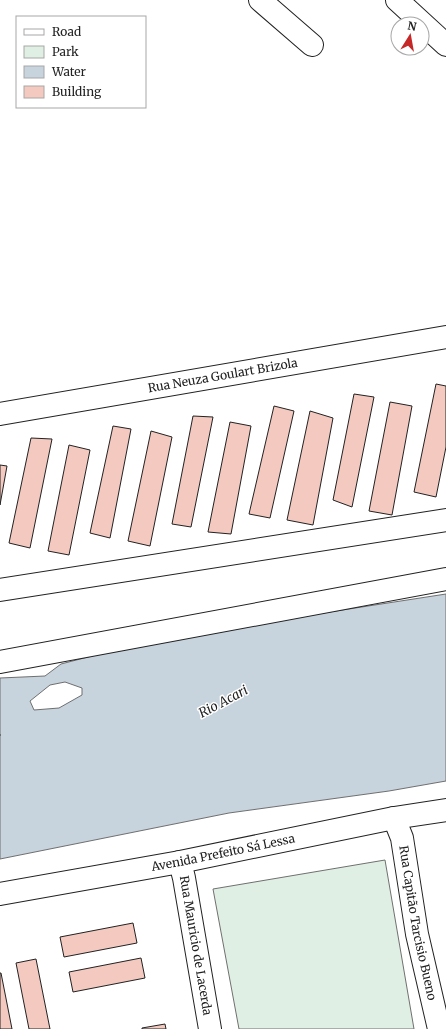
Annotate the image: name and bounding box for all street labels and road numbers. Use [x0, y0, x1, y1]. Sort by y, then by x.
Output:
street label: Rua Neuza Goulart Brizola [147, 355, 299, 395]
street label: Avenida Prefeito Sá Lessa [149, 830, 297, 874]
street label: Rua Capitão Tarcisio Bueno [396, 844, 440, 1002]
street label: Rua Mauricio de Lacerda [177, 874, 216, 1017]

